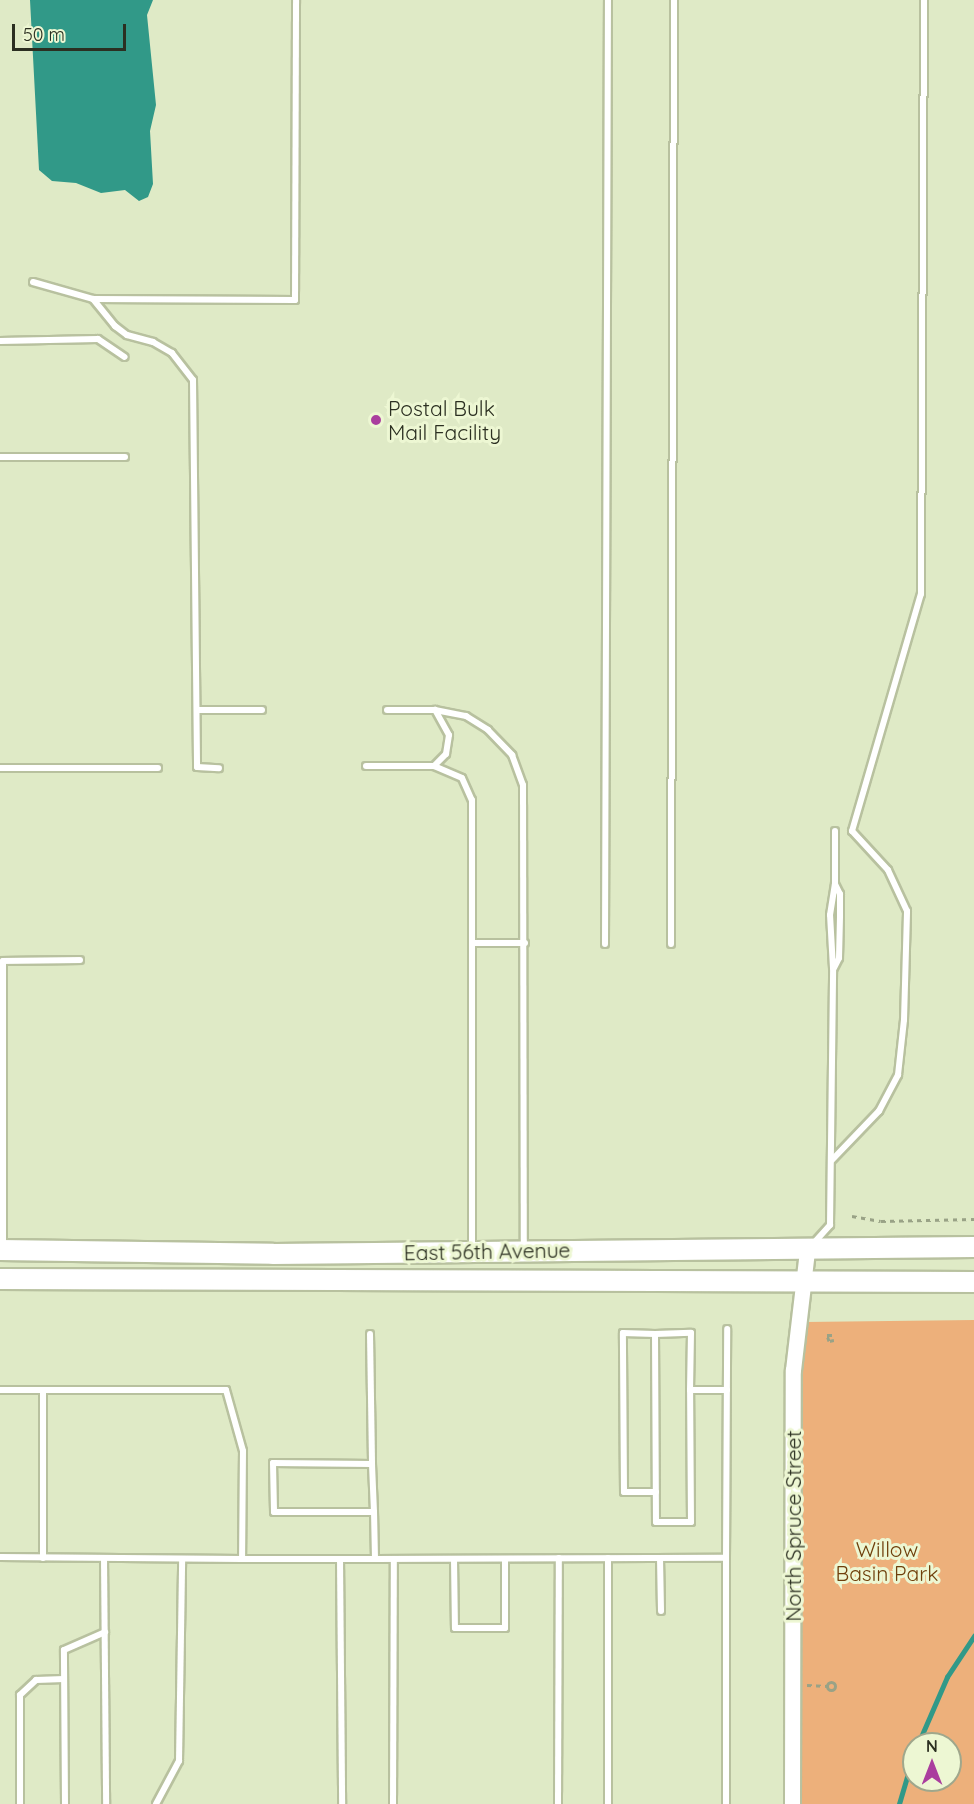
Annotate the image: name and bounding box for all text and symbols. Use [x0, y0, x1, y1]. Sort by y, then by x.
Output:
scale bar [15, 12, 129, 50]
text: 50 m [23, 23, 65, 46]
place label: Postal Bulk Mail Facility [388, 395, 501, 445]
marker: Postal Bulk Mail Facility [369, 413, 383, 427]
street label: East 56th Avenue [403, 1237, 571, 1265]
street label: North Spruce Street [780, 1430, 806, 1622]
park label: Willow Basin Park [835, 1536, 939, 1586]
north arrow [902, 1732, 962, 1792]
text: N [926, 1736, 938, 1756]

